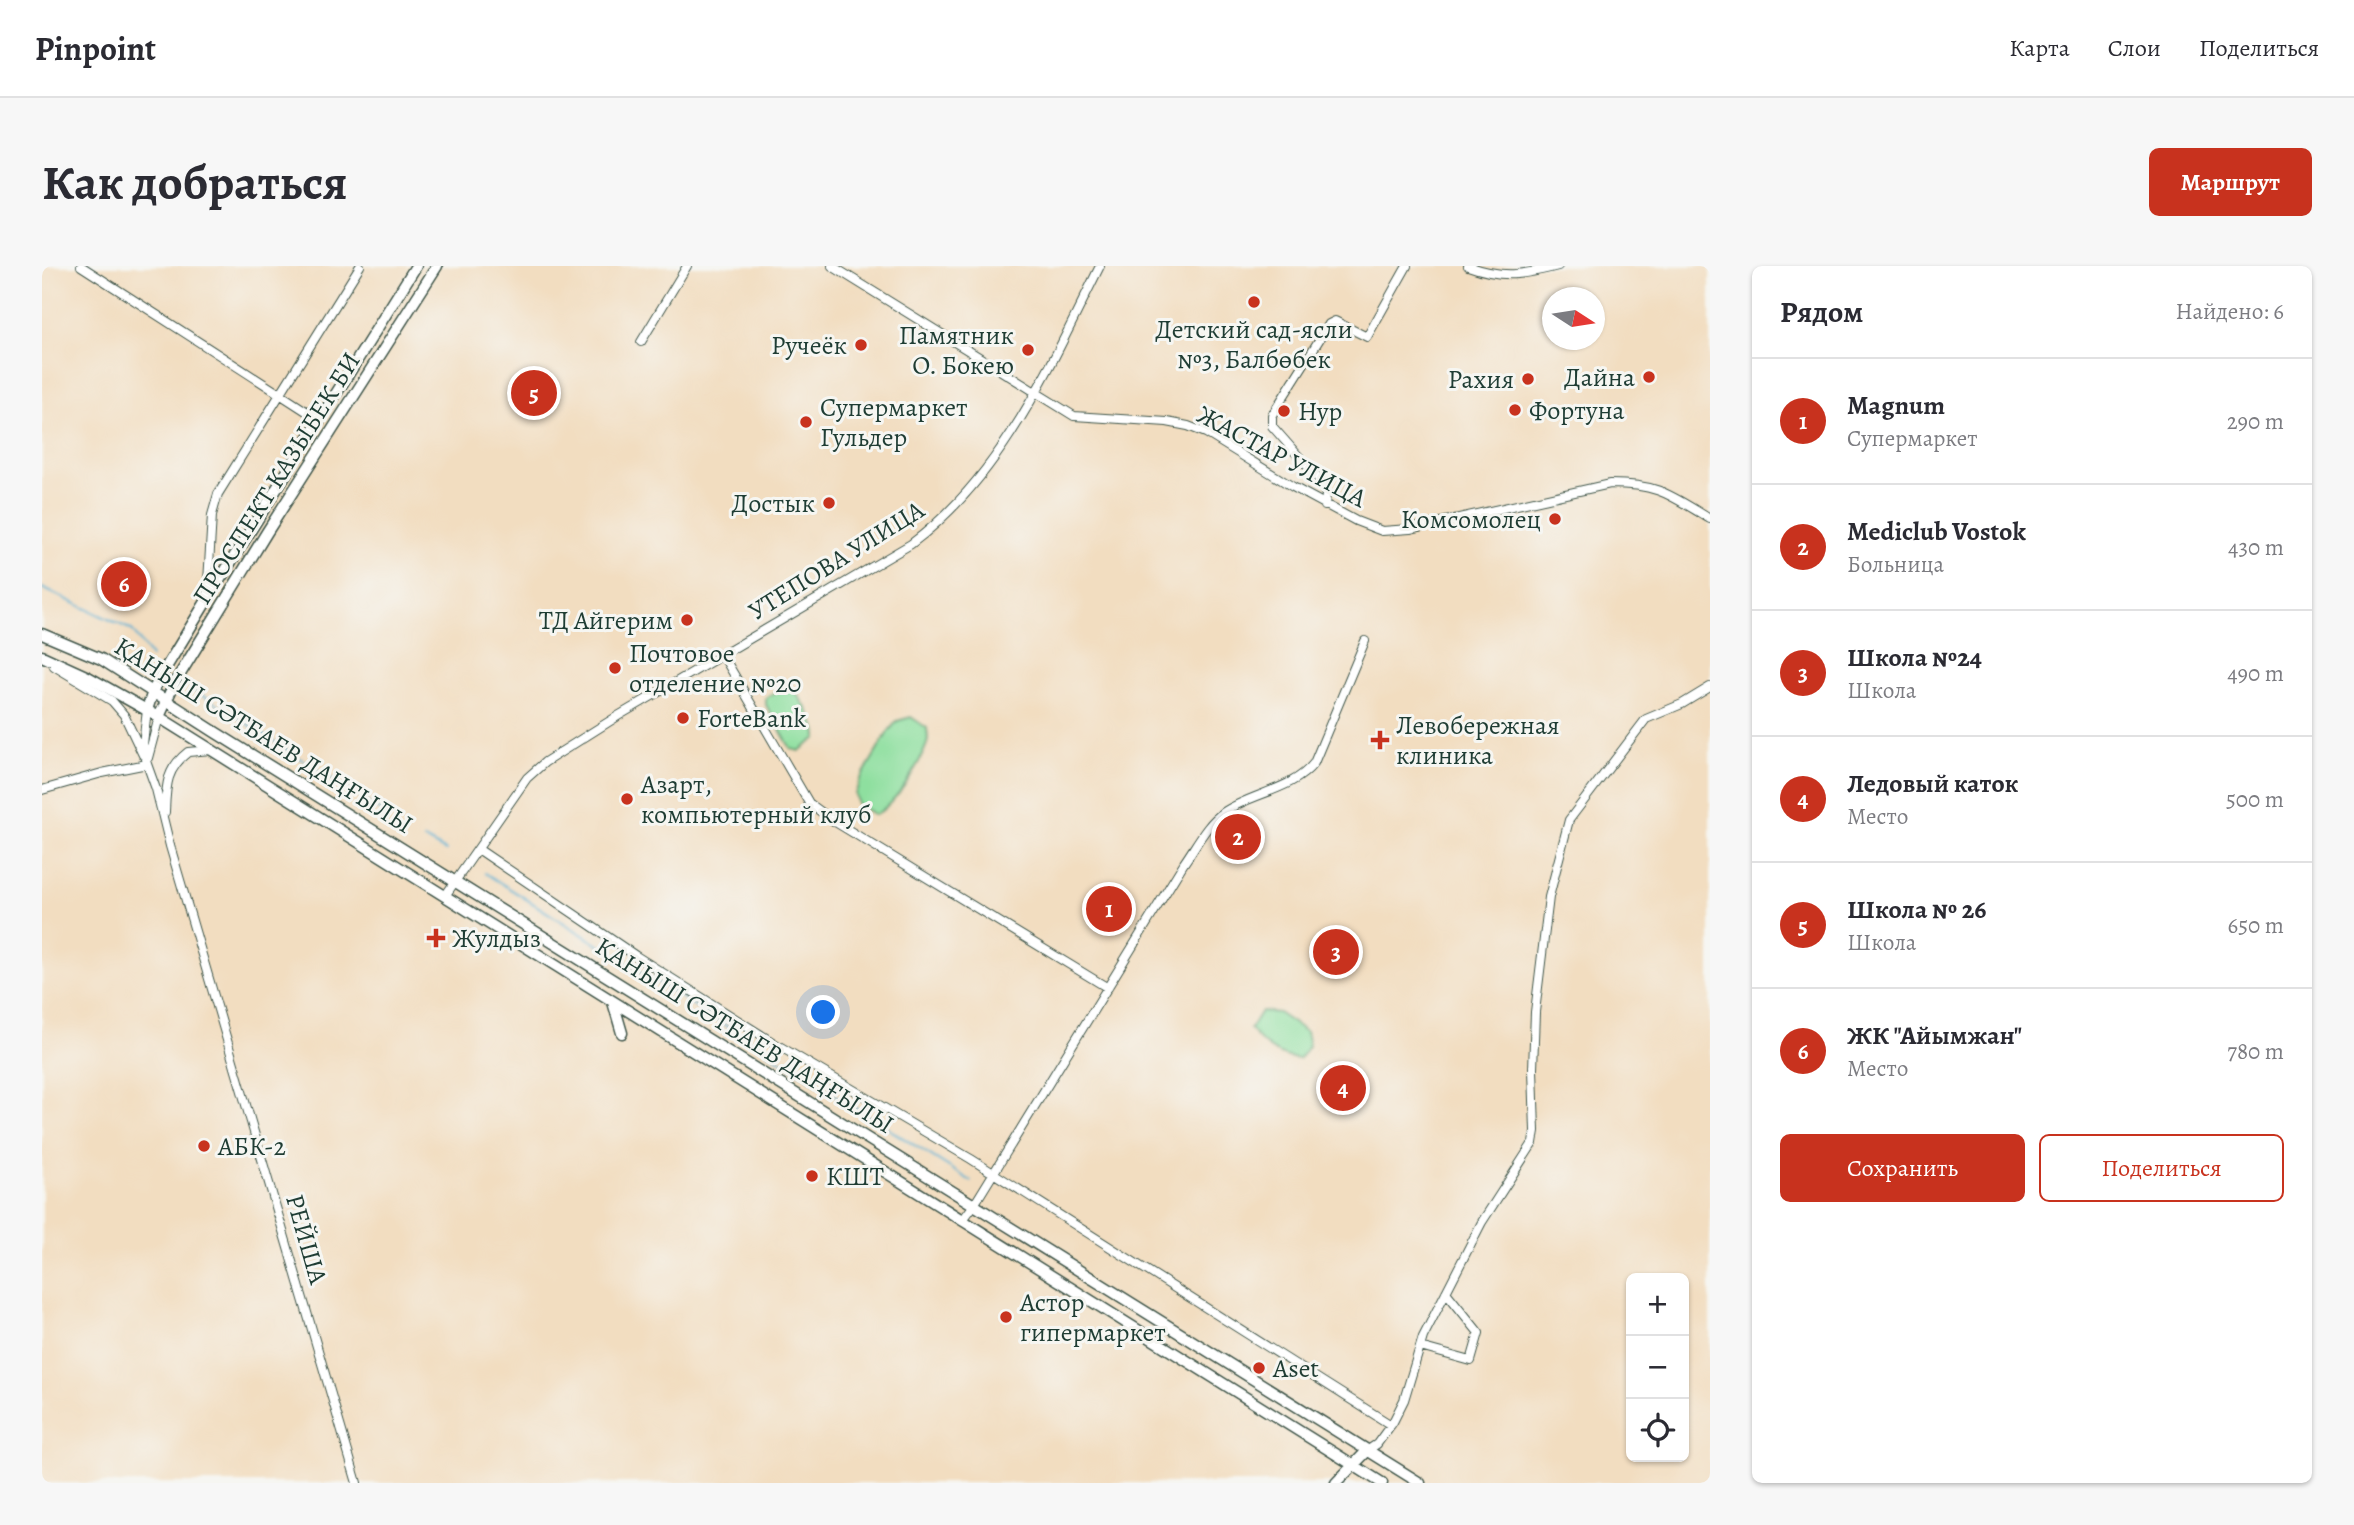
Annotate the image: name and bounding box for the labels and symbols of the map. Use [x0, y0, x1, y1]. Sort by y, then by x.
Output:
north arrow [1542, 287, 1605, 350]
marker: Детский сад-ясли №3, Балбөбек [1246, 294, 1262, 310]
place label: Детский сад-ясли №3, Балбөбек [1155, 312, 1353, 377]
place label: Памятник О. Бокею [899, 318, 1014, 383]
place label: Ручеёк [771, 328, 847, 363]
marker: Ручеёк [853, 337, 869, 353]
marker: Памятник О. Бокею [1020, 342, 1036, 358]
street label: ПРОСПЕКТ КАЗЫБЕК БИ [184, 345, 369, 611]
place label: Дайна [1564, 360, 1635, 395]
place label: Рахия [1448, 362, 1514, 397]
pin: 5 [511, 367, 557, 419]
marker: Дайна [1641, 369, 1657, 385]
marker: Рахия [1520, 371, 1536, 387]
place label: Супермаркет Гульдер [820, 390, 968, 455]
place label: Фортуна [1529, 393, 1625, 428]
place label: Нур [1298, 394, 1342, 429]
street label: ЖАСТАР УЛИЦА [1191, 397, 1373, 516]
marker: Фортуна [1507, 402, 1523, 418]
marker: Нур [1276, 403, 1292, 419]
marker: Супермаркет Гульдер [798, 414, 814, 430]
place label: Достык [732, 486, 815, 521]
street label: УТЕПОВА УЛИЦА [742, 492, 931, 629]
marker: Достык [821, 495, 837, 511]
place label: Комсомолец [1401, 502, 1541, 537]
marker: Комсомолец [1547, 511, 1563, 527]
pin: 6 [101, 558, 147, 610]
place label: ТД Айгерим [539, 603, 673, 638]
marker: ТД Айгерим [679, 612, 695, 628]
street label: ҚАНЫШ СӘТБАЕВ ДАҢҒЫЛЫ [108, 629, 420, 842]
place label: Почтовое отделение №20 [629, 636, 801, 701]
marker: Почтовое отделение №20 [607, 660, 623, 676]
place label: ForteBank [697, 701, 806, 736]
place label: Левобережная клиника [1396, 708, 1560, 773]
marker: ForteBank [675, 710, 691, 726]
marker: Левобережная клиника [1370, 730, 1390, 750]
place label: Азарт, компьютерный клуб [640, 767, 872, 832]
marker: Азарт, компьютерный клуб [619, 791, 635, 807]
pin: 2 [1215, 811, 1261, 863]
pin: 1 [1086, 883, 1132, 935]
place label: Жулдыз [452, 921, 541, 956]
pin: 3 [1313, 926, 1359, 978]
marker: Жулдыз [426, 928, 446, 948]
street label: ҚАНЫШ СӘТБАЕВ ДАҢҒЫЛЫ [589, 929, 901, 1142]
your location [806, 995, 840, 1029]
pin: 4 [1320, 1062, 1366, 1114]
place label: АБК-2 [217, 1129, 286, 1164]
marker: АБК-2 [196, 1138, 212, 1154]
place label: КШТ [826, 1159, 884, 1194]
marker: КШТ [804, 1168, 820, 1184]
street label: РЕЙША [277, 1190, 336, 1289]
place label: Астор гипермаркет [1019, 1285, 1166, 1350]
marker: Астор гипермаркет [998, 1309, 1014, 1325]
place label: Aset [1272, 1351, 1319, 1386]
marker: Aset [1251, 1360, 1267, 1376]

